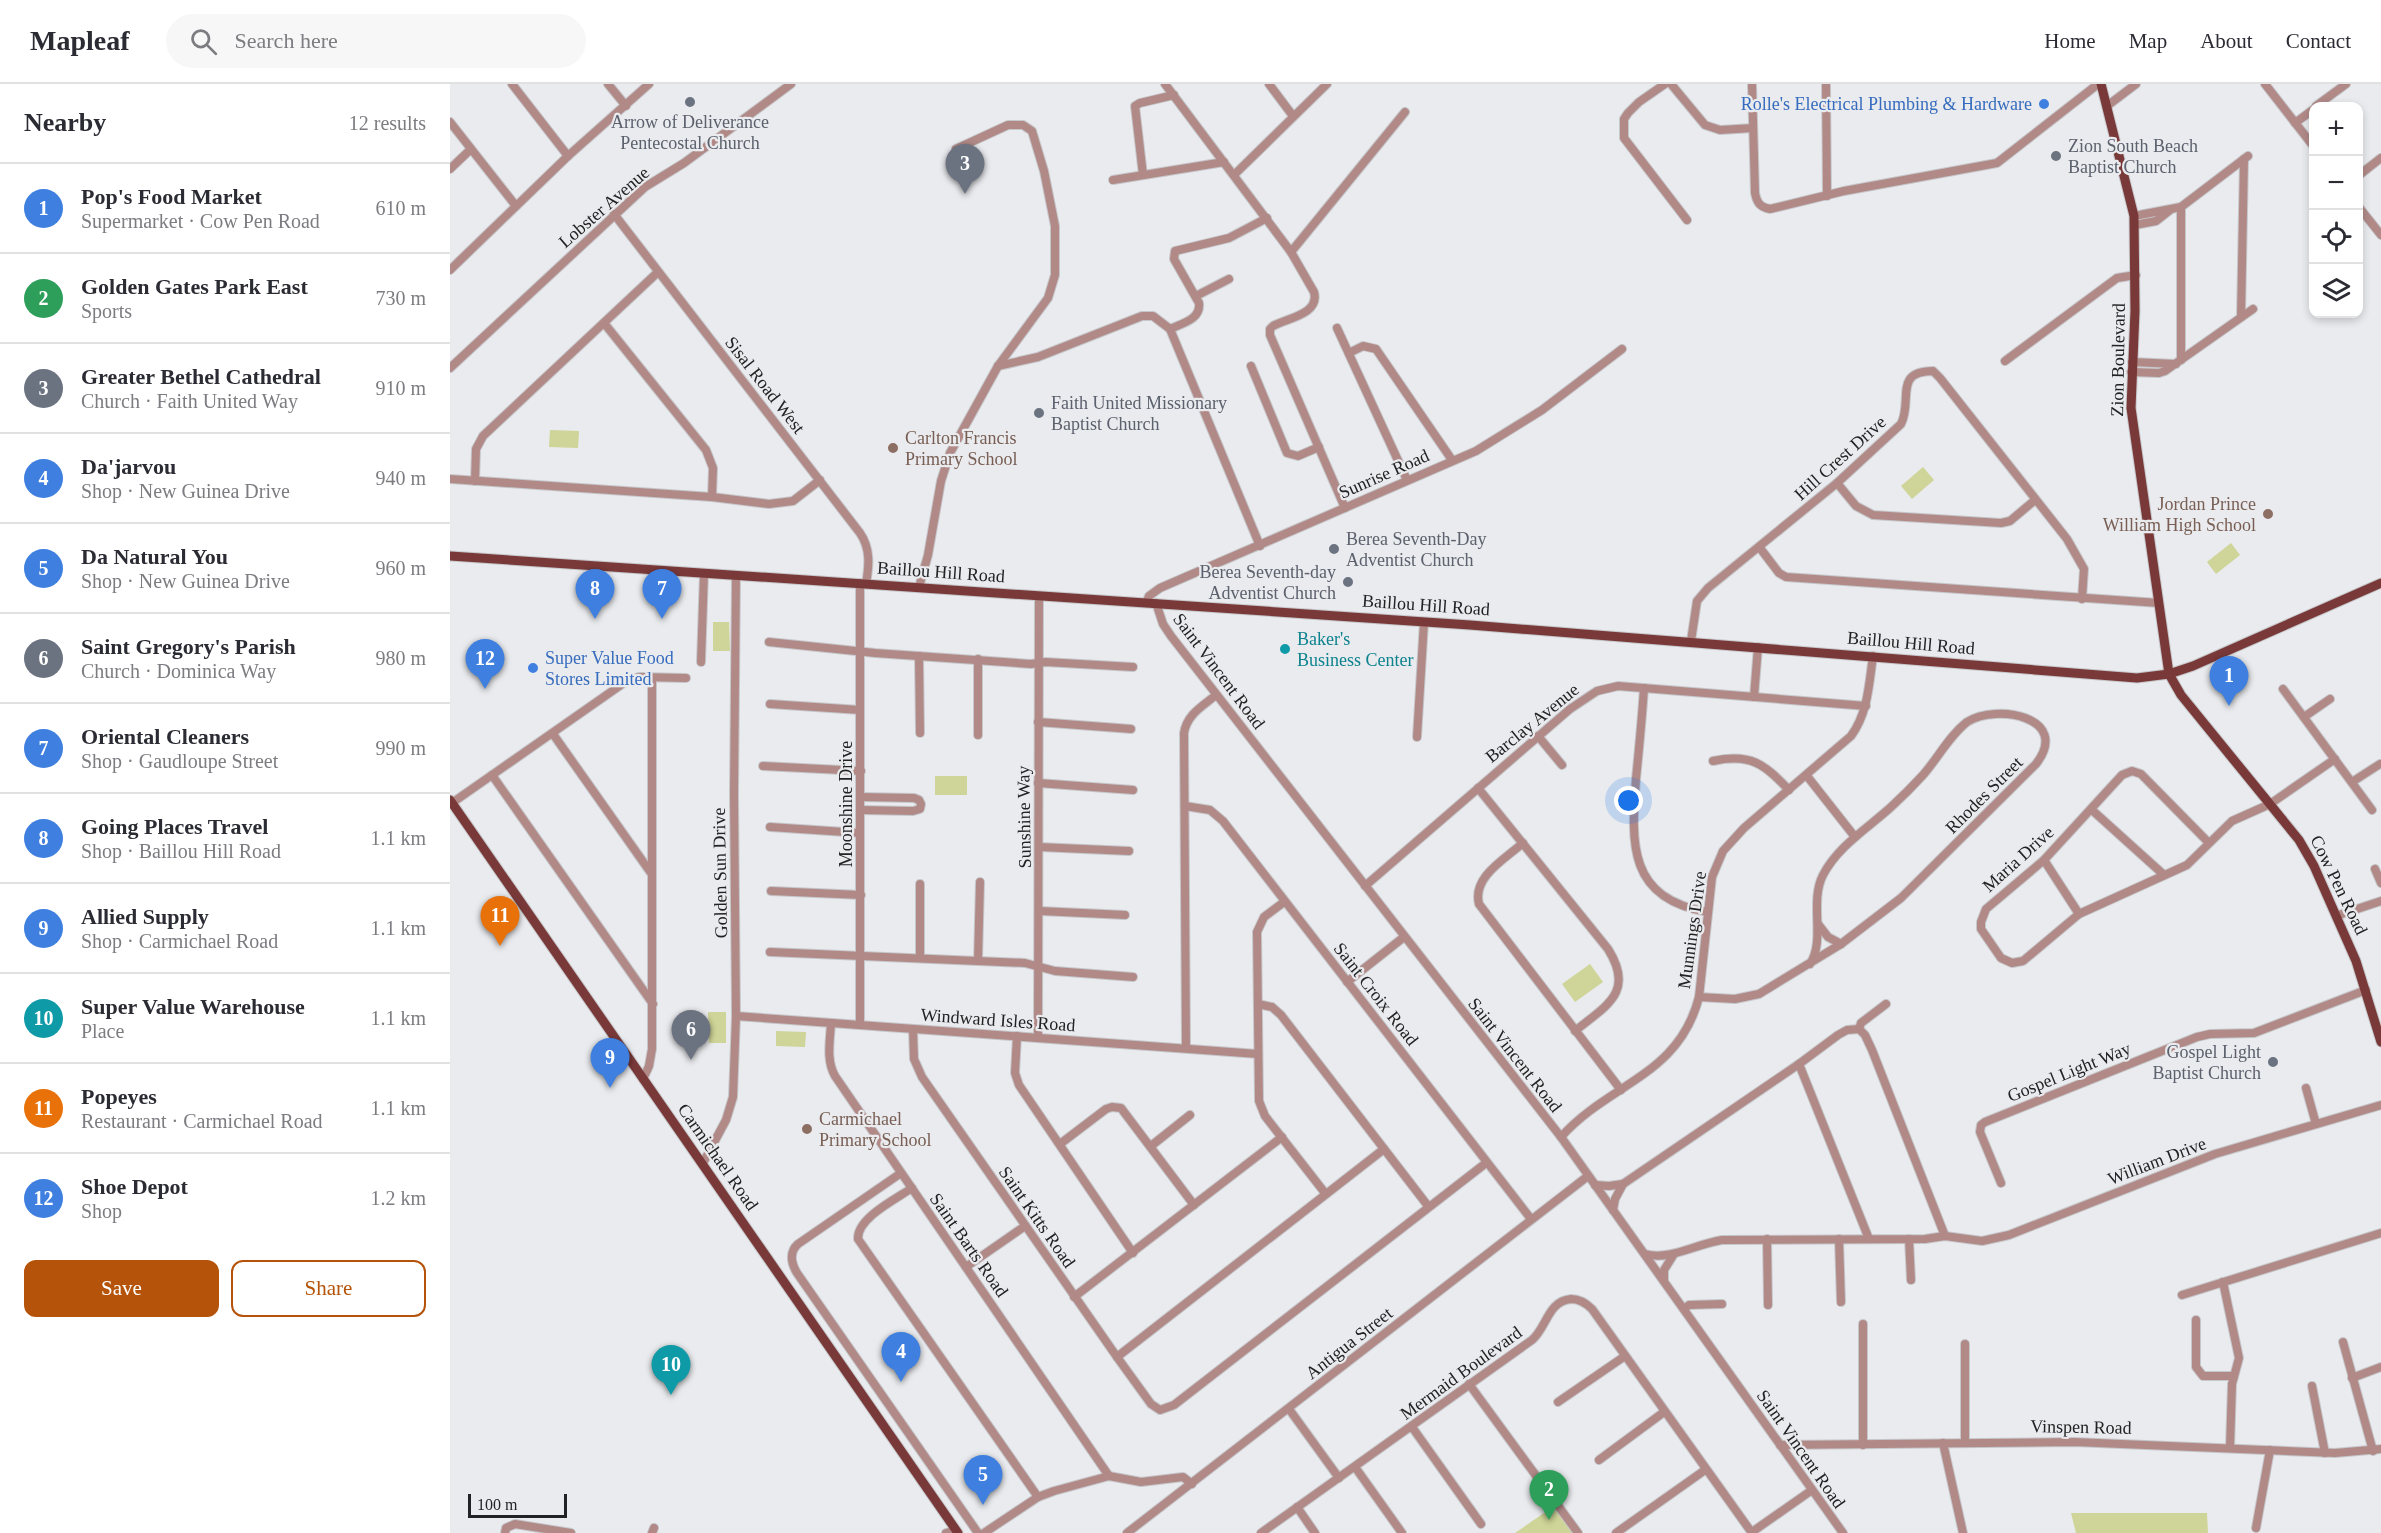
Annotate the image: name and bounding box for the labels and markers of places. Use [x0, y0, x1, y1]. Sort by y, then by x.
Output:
place label: Rolle's Electrical Plumbing & Hardware [1741, 94, 2032, 114]
marker: Arrow of Deliverance Pentecostal Church [683, 95, 697, 109]
marker: Rolle's Electrical Plumbing & Hardware [2037, 97, 2051, 111]
place label: Arrow of Deliverance Pentecostal Church [611, 112, 769, 153]
place label: Zion South Beach Baptist Church [2068, 136, 2198, 177]
pin: 3 [946, 144, 984, 194]
marker: Zion South Beach Baptist Church [2049, 149, 2063, 163]
place label: Faith United Missionary Baptist Church [1051, 393, 1227, 434]
marker: Faith United Missionary Baptist Church [1032, 406, 1046, 420]
place label: Carlton Francis Primary School [905, 428, 1018, 469]
marker: Carlton Francis Primary School [886, 441, 900, 455]
place label: Jordan Prince William High School [2103, 494, 2256, 535]
marker: Jordan Prince William High School [2261, 507, 2275, 521]
place label: Berea Seventh-Day Adventist Church [1346, 529, 1486, 570]
marker: Berea Seventh-Day Adventist Church [1327, 542, 1341, 556]
place label: Berea Seventh-day Adventist Church [1200, 562, 1336, 603]
pin: 8 [576, 570, 614, 619]
pin: 7 [642, 570, 682, 619]
marker: Berea Seventh-day Adventist Church [1341, 575, 1355, 589]
place label: Baker's Business Center [1297, 629, 1414, 670]
pin: 12 [465, 640, 504, 689]
marker: Baker's Business Center [1278, 642, 1292, 656]
place label: Super Value Food Stores Limited [545, 648, 674, 689]
pin: 1 [2210, 656, 2248, 706]
marker: Super Value Food Stores Limited [526, 661, 540, 675]
pin: 11 [481, 896, 520, 946]
pin: 6 [672, 1010, 710, 1060]
pin: 9 [590, 1038, 630, 1088]
place label: Gospel Light Baptist Church [2153, 1042, 2261, 1083]
marker: Gospel Light Baptist Church [2266, 1055, 2280, 1069]
place label: Carmichael Primary School [819, 1109, 932, 1150]
marker: Carmichael Primary School [800, 1122, 814, 1136]
pin: 4 [882, 1332, 920, 1382]
pin: 10 [652, 1346, 690, 1395]
pin: 5 [964, 1456, 1002, 1505]
pin: 2 [1530, 1470, 1568, 1520]

